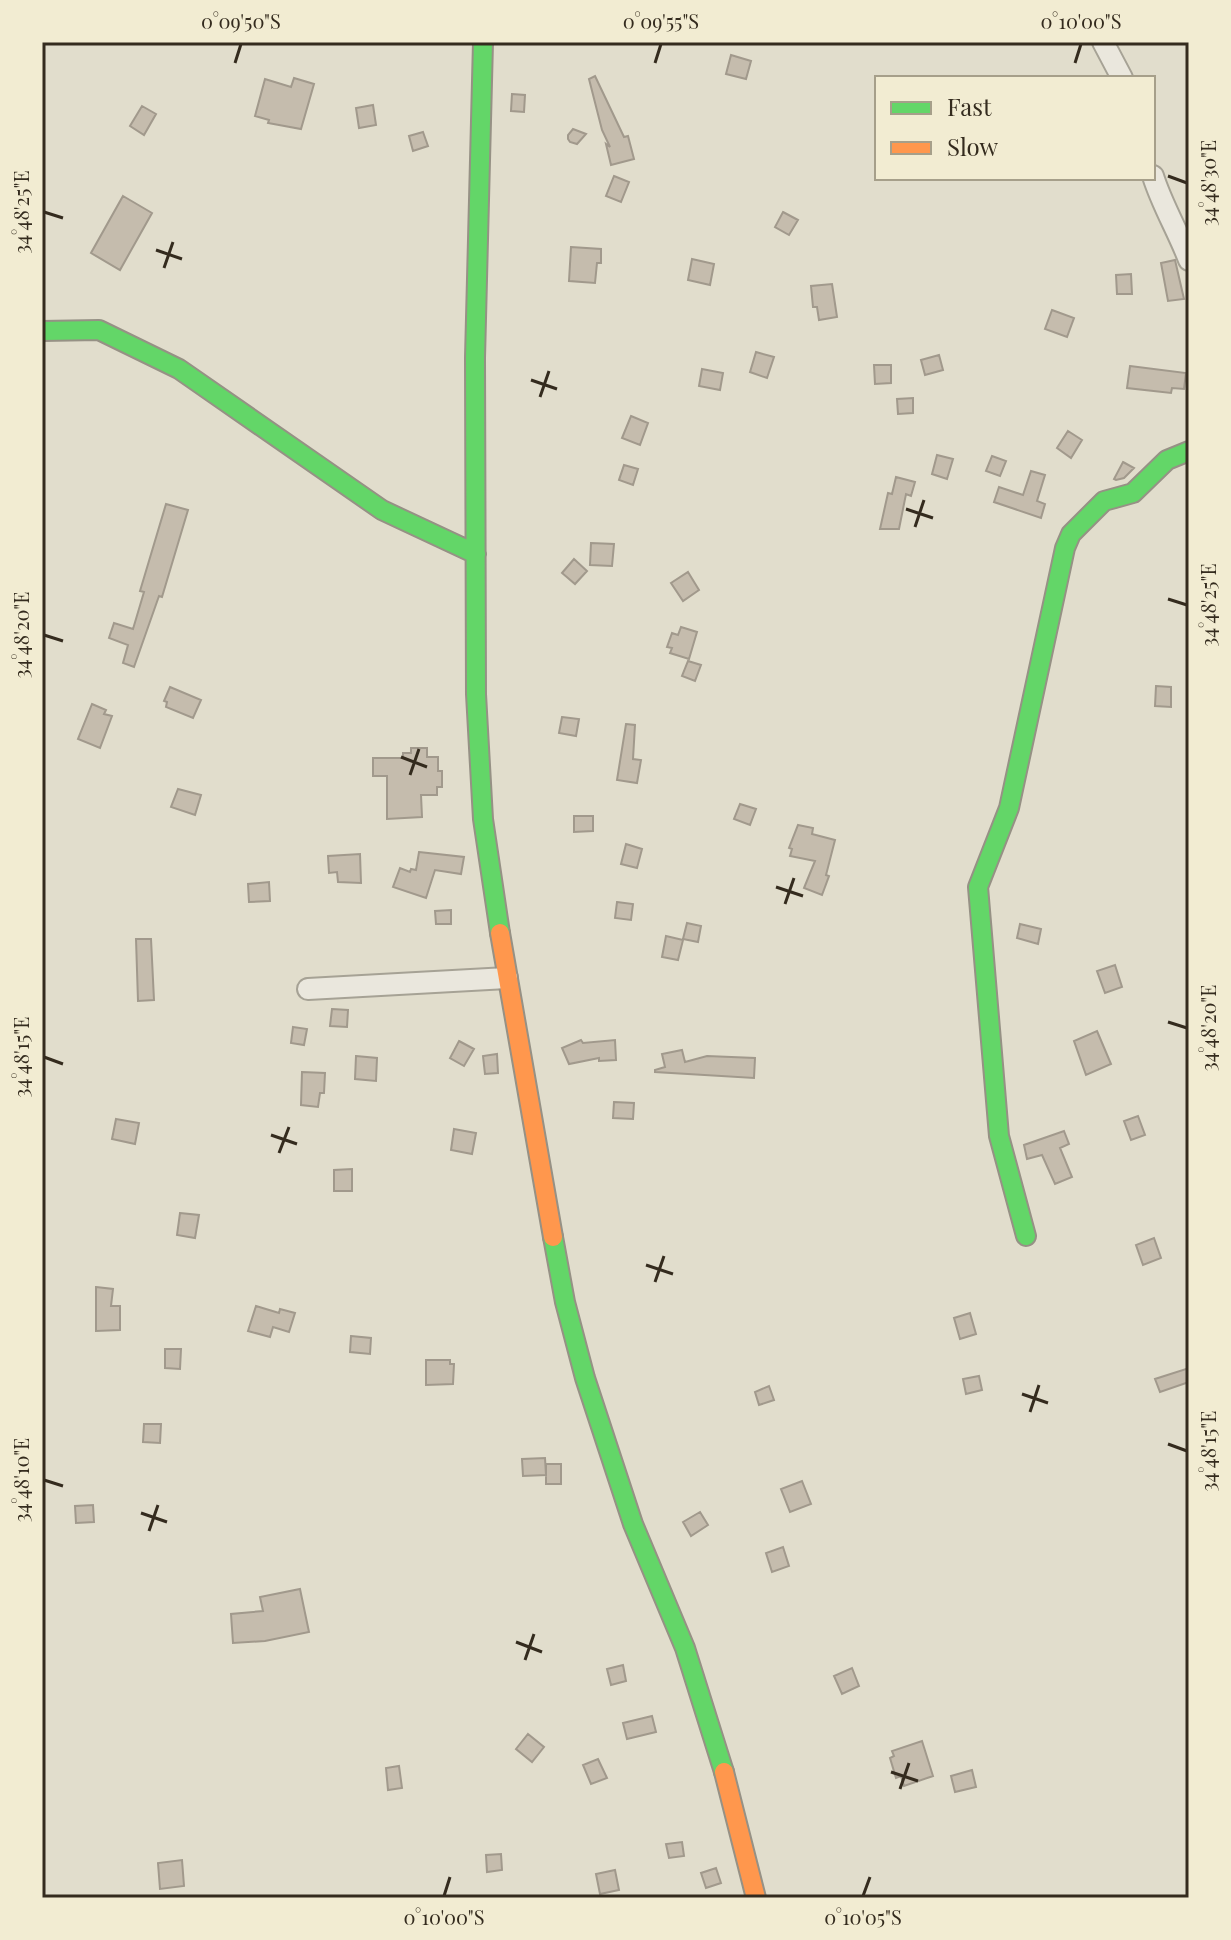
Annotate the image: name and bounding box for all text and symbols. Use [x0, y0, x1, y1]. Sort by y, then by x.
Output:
text: 0°09'50"S [201, 7, 281, 34]
text: 0°09'55"S [623, 7, 699, 34]
text: 0°10'00"S [1040, 7, 1122, 34]
legend [875, 76, 1155, 180]
text: Fast [947, 90, 992, 122]
text: Slow [947, 130, 999, 162]
text: 34°48'30"E [1194, 140, 1221, 226]
text: 34°48'25"E [7, 170, 34, 254]
text: 34°48'25"E [1194, 563, 1221, 647]
text: 34°48'20"E [7, 592, 34, 678]
text: 34°48'20"E [1194, 985, 1221, 1071]
text: 34°48'15"E [7, 1017, 34, 1097]
text: 34°48'15"E [1194, 1411, 1221, 1491]
text: 34°48'10"E [7, 1438, 34, 1522]
text: 0°10'00"S [403, 1903, 485, 1930]
text: 0°10'05"S [824, 1903, 902, 1930]

